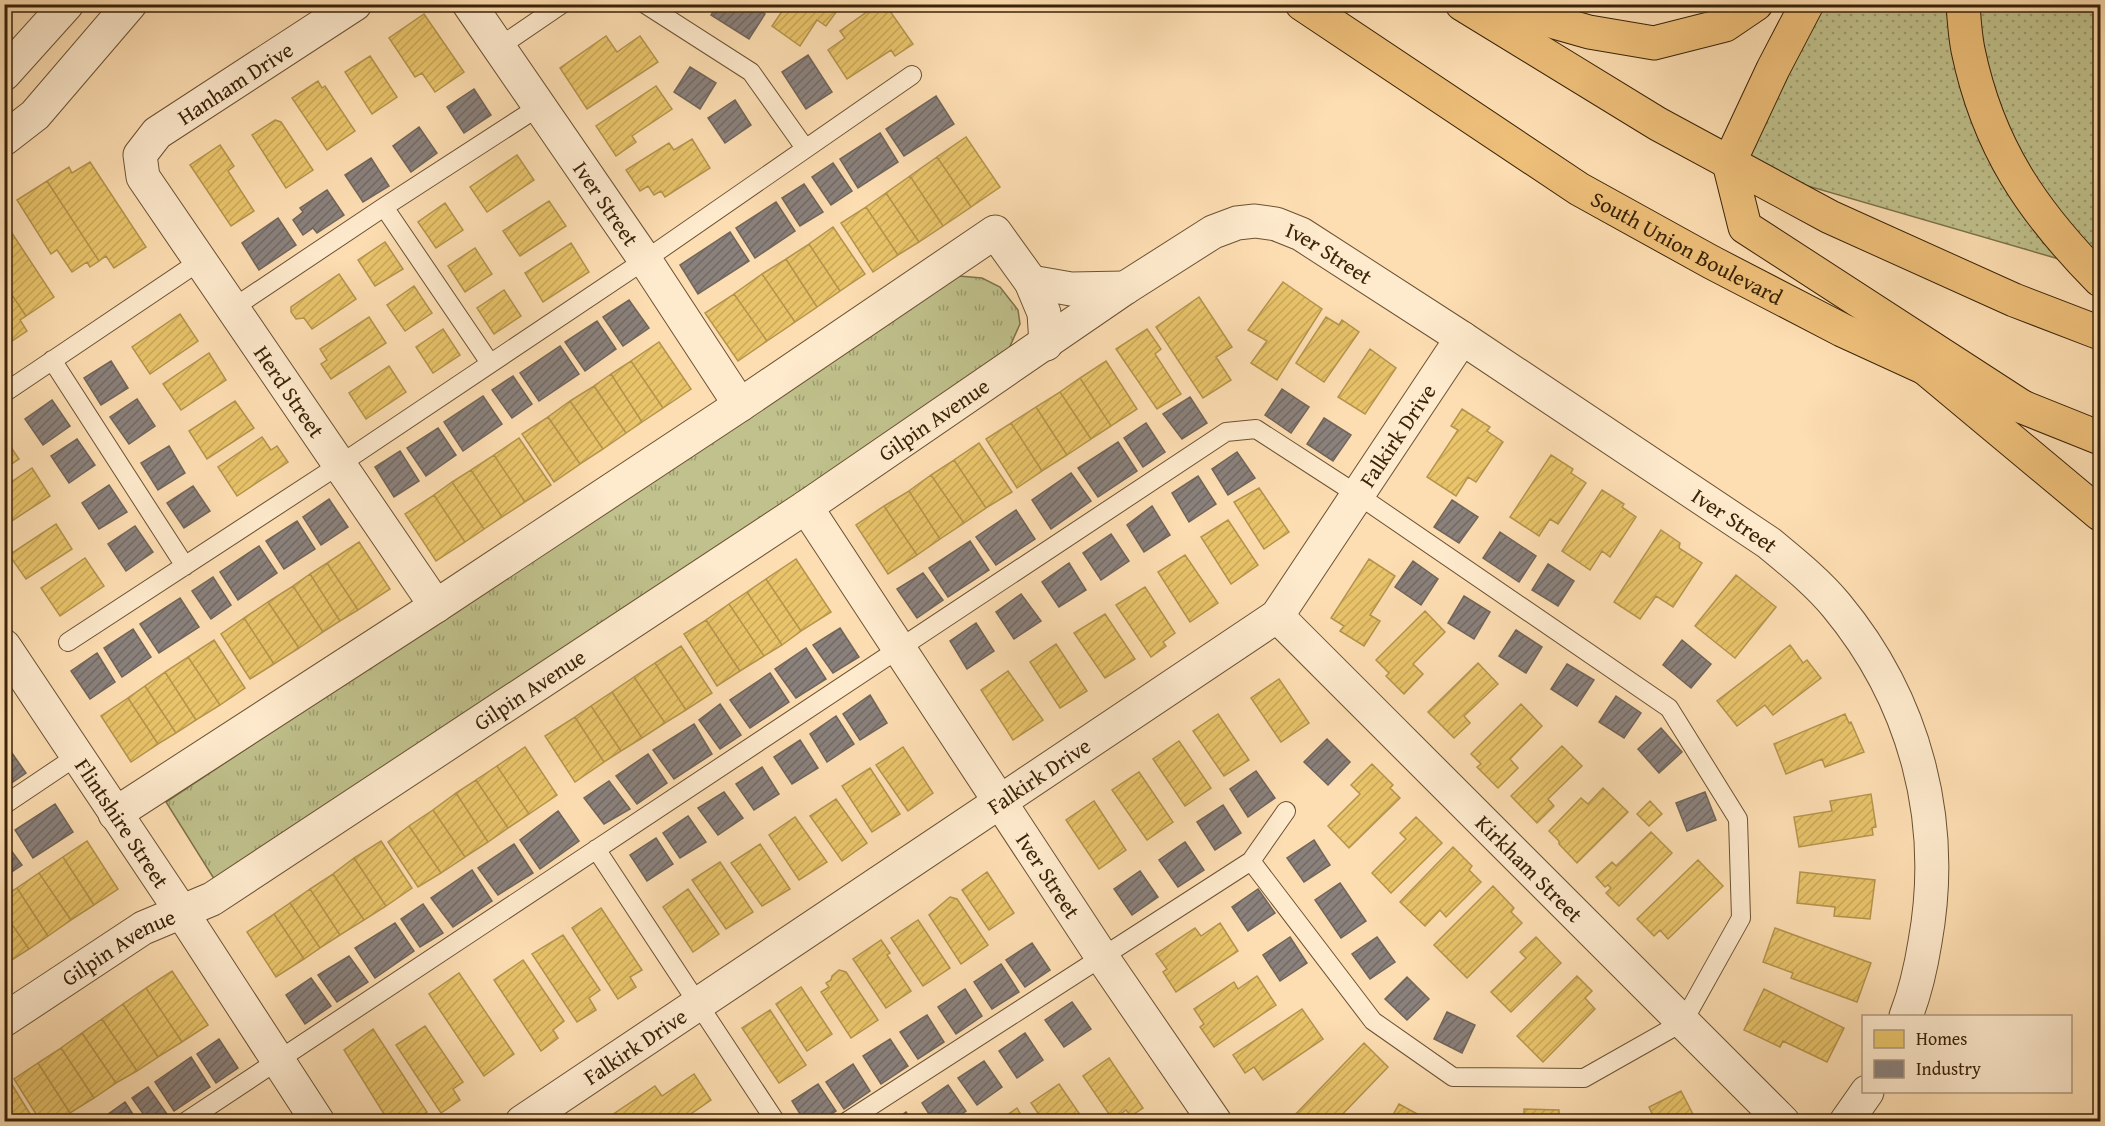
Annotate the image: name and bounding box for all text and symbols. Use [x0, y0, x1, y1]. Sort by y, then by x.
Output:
street label: Hanham Drive [171, 34, 299, 132]
street label: Iver Street [565, 154, 647, 253]
street label: South Union Boulevard [1585, 183, 1789, 313]
street label: Iver Street [1281, 214, 1379, 292]
street label: Herd Street [246, 339, 333, 444]
street label: Gilpin Avenue [872, 370, 996, 469]
street label: Falkirk Drive [1351, 377, 1443, 493]
street label: Iver Street [1685, 480, 1785, 560]
street label: Gilpin Avenue [467, 641, 592, 738]
street label: Falkirk Drive [981, 729, 1097, 822]
street label: Flintshire Street [67, 752, 177, 895]
street label: Kirkham Street [1468, 807, 1591, 930]
street label: Iver Street [1008, 826, 1089, 925]
street label: Gilpin Avenue [55, 900, 180, 994]
street label: Falkirk Drive [577, 1000, 693, 1093]
legend [1862, 1015, 2072, 1093]
text: Homes [1916, 1025, 1967, 1052]
text: Industry [1916, 1055, 1981, 1082]

